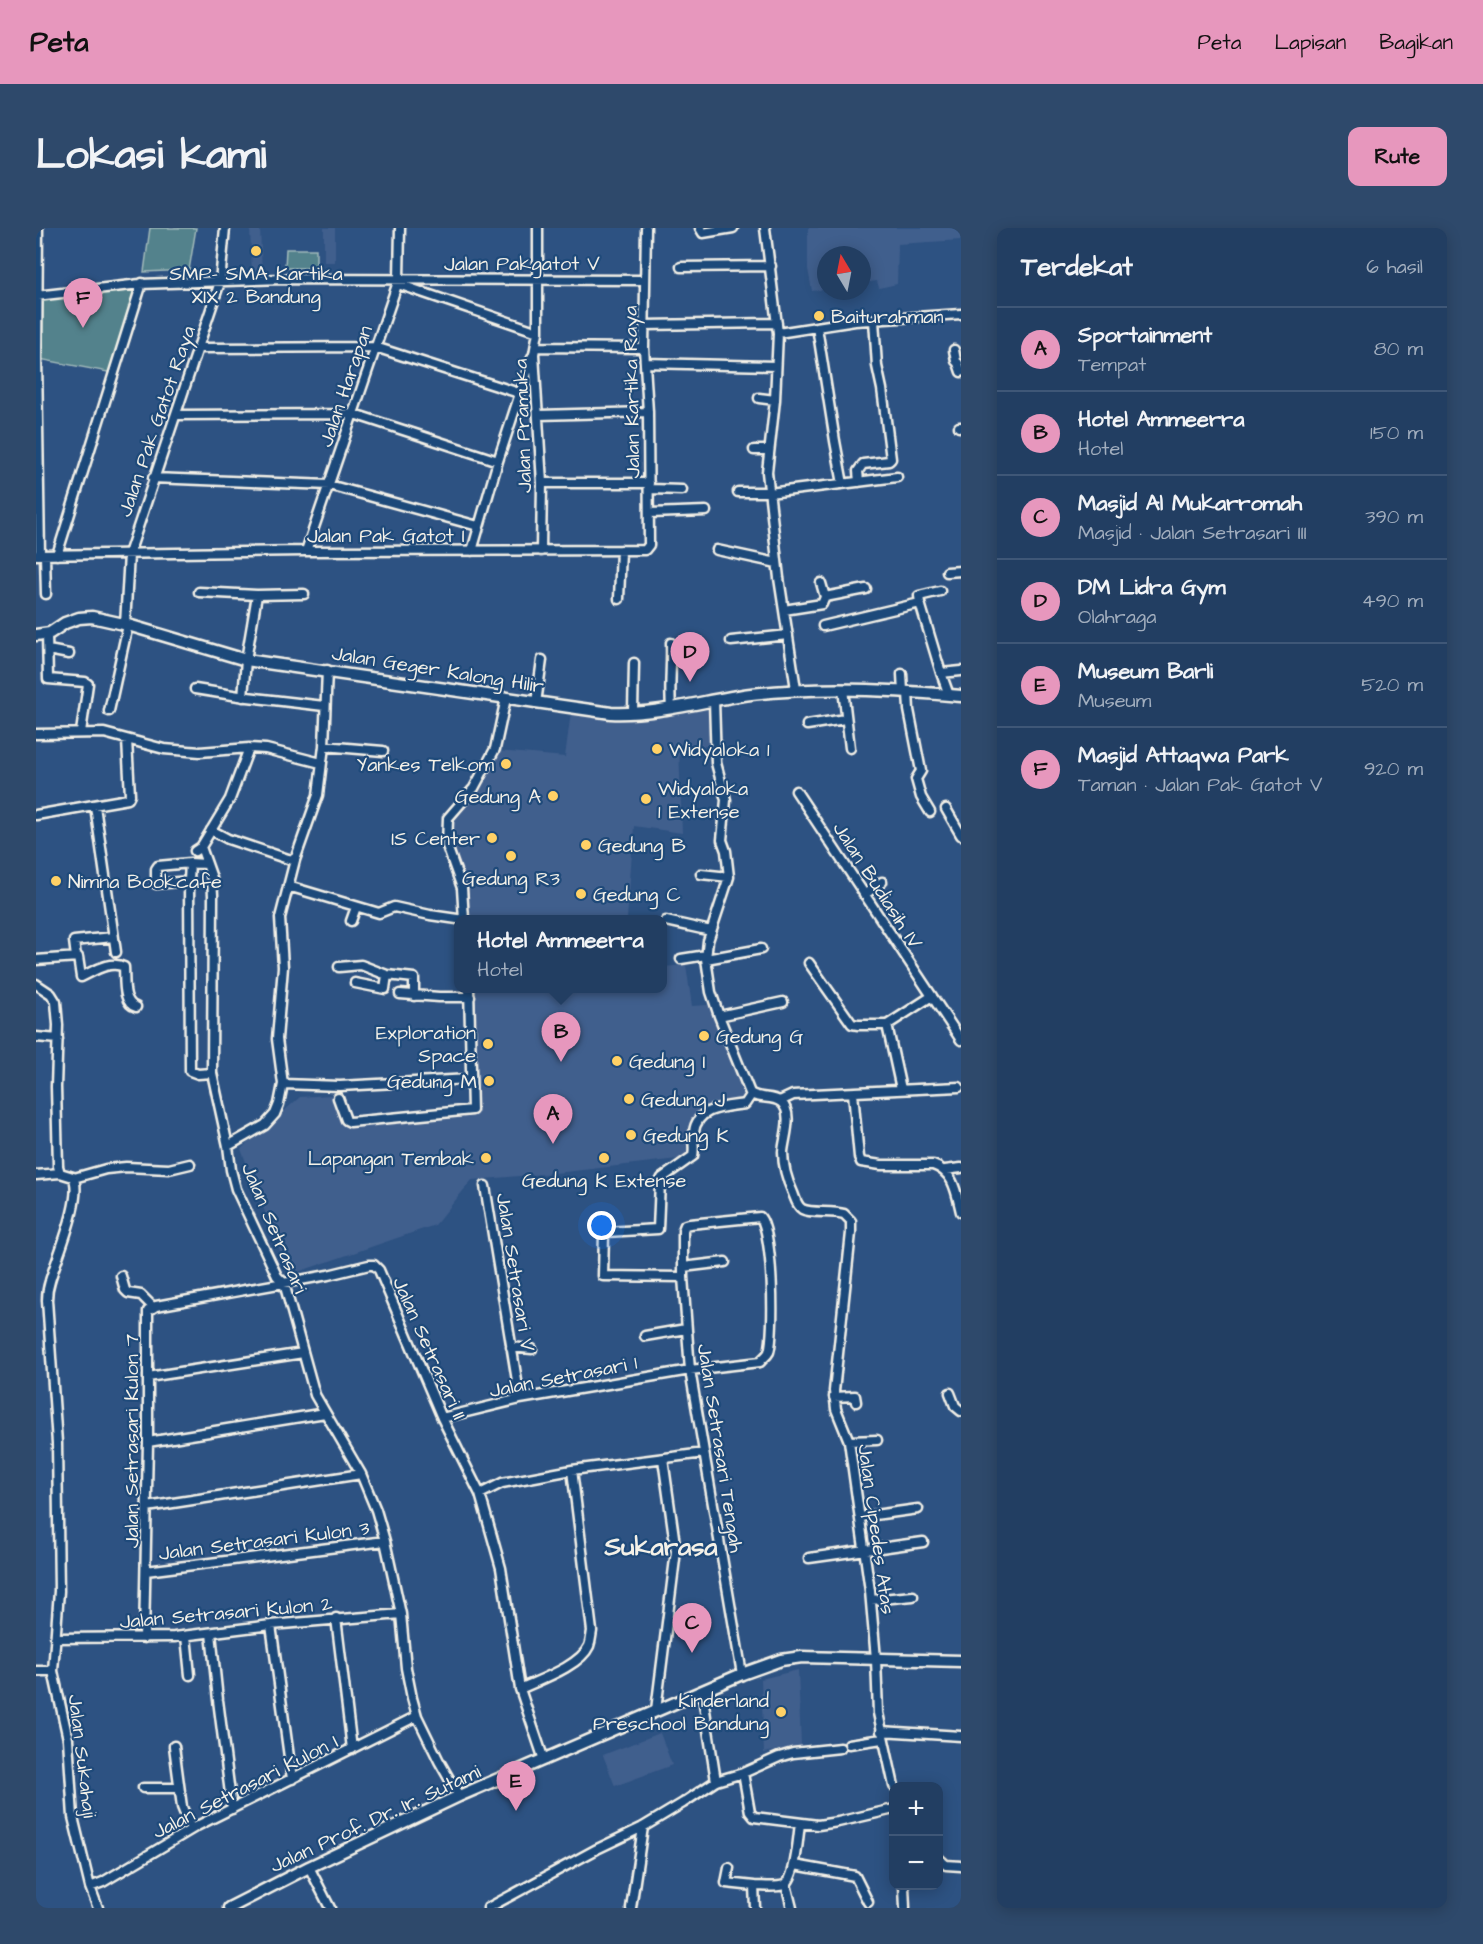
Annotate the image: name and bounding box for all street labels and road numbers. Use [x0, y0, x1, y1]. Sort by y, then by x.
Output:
street label: Jalan Pakgatot V [444, 250, 600, 279]
street label: Jalan Kartika Raya [616, 305, 649, 479]
street label: Jalan Pak Gatot Raya [111, 322, 204, 521]
street label: Jalan Harapan [312, 322, 380, 451]
street label: Jalan Pramuka [507, 358, 539, 494]
street label: Jalan Pak Gatot I [307, 522, 465, 550]
street label: Jalan Geger Kalong Hilir [330, 639, 546, 702]
street label: Jalan Budiasih IV [826, 817, 929, 955]
street label: Jalan Setrasari [234, 1159, 314, 1298]
street label: Jalan Setrasari V [489, 1191, 541, 1354]
street label: Jalan Setrasari II [385, 1273, 473, 1424]
street label: Jalan Setrasari Kulon 7 [118, 1334, 146, 1548]
street label: Jalan Setrasari Tengah [689, 1342, 750, 1555]
street label: Jalan Setrasari 1 [487, 1349, 640, 1405]
street label: Jalan Cipedes Atas [850, 1442, 902, 1616]
street label: Jalan Setrasari Kulon 3 [157, 1514, 371, 1568]
street label: Jalan Setrasari Kulon 2 [119, 1590, 334, 1636]
street label: Jalan Sukahaji [61, 1693, 103, 1819]
street label: Jalan Setrasari Kulon I [148, 1728, 343, 1846]
street label: Jalan Prof. Dr. Ir. Sutami [266, 1758, 485, 1880]

